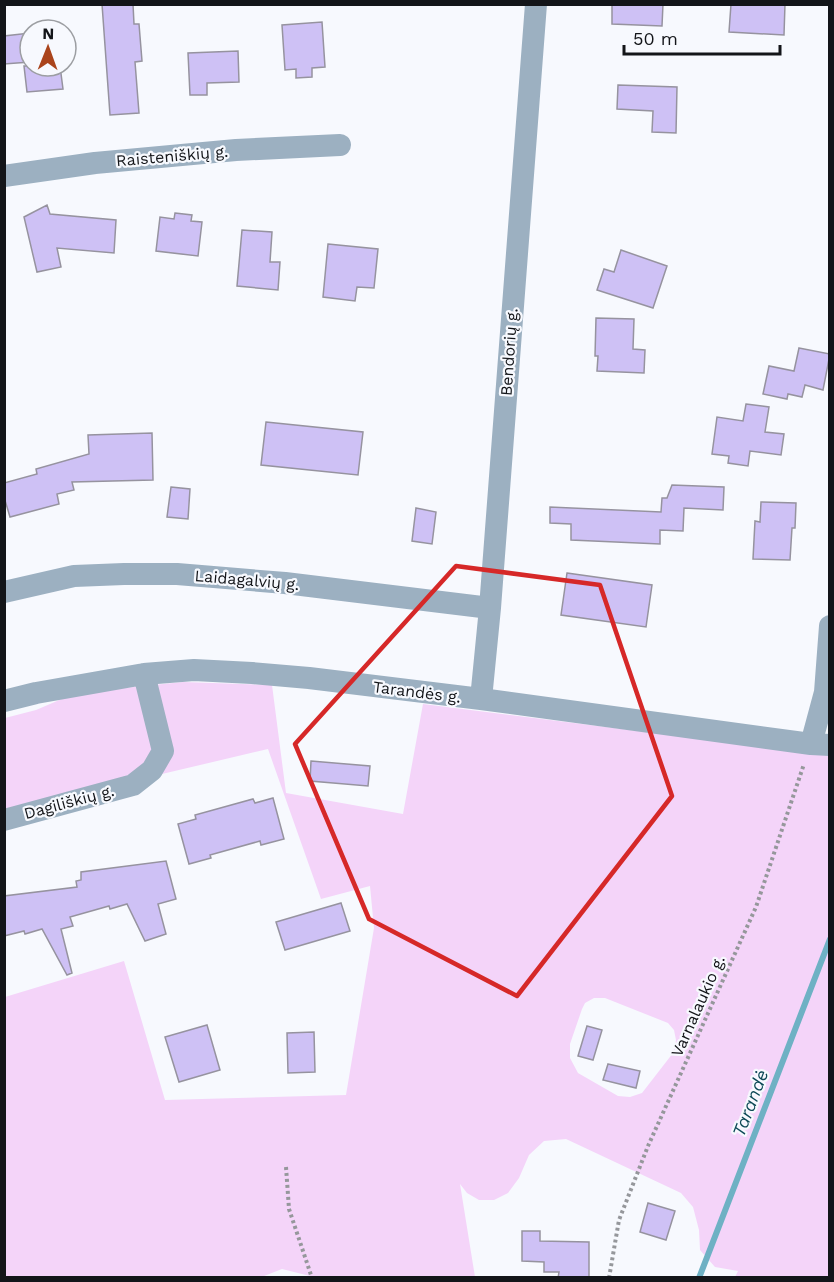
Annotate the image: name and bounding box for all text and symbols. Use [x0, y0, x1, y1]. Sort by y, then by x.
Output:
north arrow [18, 18, 78, 78]
scale bar [624, 18, 780, 56]
text: N [42, 24, 54, 43]
text: 50 m [633, 28, 678, 49]
street label: Raisteniškių g. [115, 142, 229, 170]
street label: Bendorių g. [496, 307, 522, 397]
street label: Laidagalvių g. [194, 566, 300, 594]
street label: Tarandės g. [372, 677, 462, 707]
street label: Dagiliškių g. [22, 781, 116, 823]
street label: Varnalaukio g. [667, 952, 729, 1060]
water label: Tarandė [728, 1067, 772, 1139]

